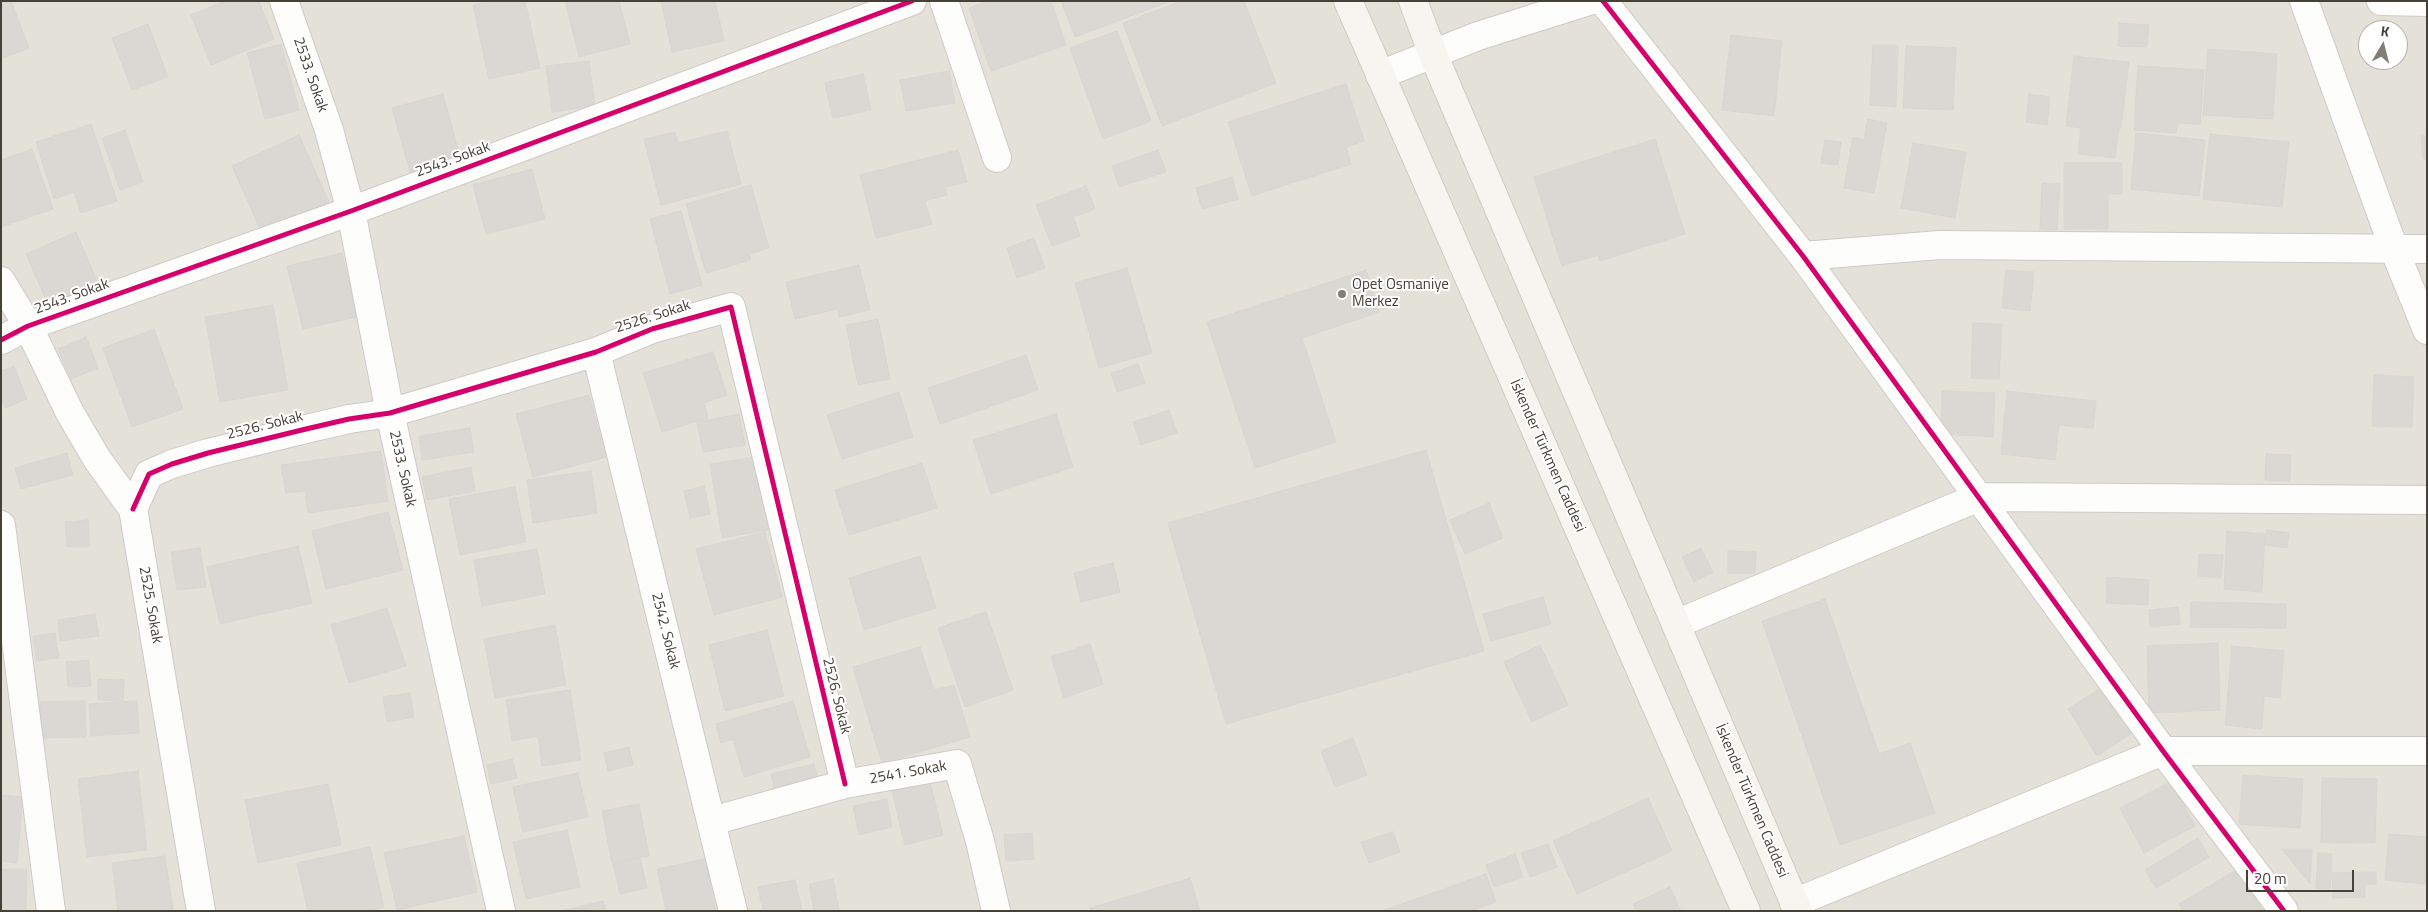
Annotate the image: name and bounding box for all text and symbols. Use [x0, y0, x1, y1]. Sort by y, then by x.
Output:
north arrow [2358, 20, 2408, 70]
text: K [2379, 20, 2391, 42]
street label: 2533. Sokak [289, 35, 331, 115]
street label: 2543. Sokak [413, 138, 493, 182]
street label: 2543. Sokak [32, 275, 112, 319]
place label: Opet Osmaniye Merkez [1352, 276, 1449, 311]
marker: Opet Osmaniye Merkez [1336, 288, 1348, 300]
street label: 2526. Sokak [613, 296, 693, 338]
street label: İskender Türkmen Caddesi [1505, 377, 1589, 535]
street label: 2526. Sokak [225, 408, 305, 444]
street label: 2533. Sokak [384, 429, 420, 509]
street label: 2525. Sokak [134, 565, 166, 645]
street label: 2542. Sokak [647, 591, 683, 671]
street label: 2526. Sokak [818, 656, 854, 736]
street label: İskender Türkmen Caddesi [1710, 722, 1792, 880]
street label: 2541. Sokak [868, 757, 948, 789]
scale bar [2248, 860, 2356, 892]
text: 20 m [2254, 867, 2287, 890]

